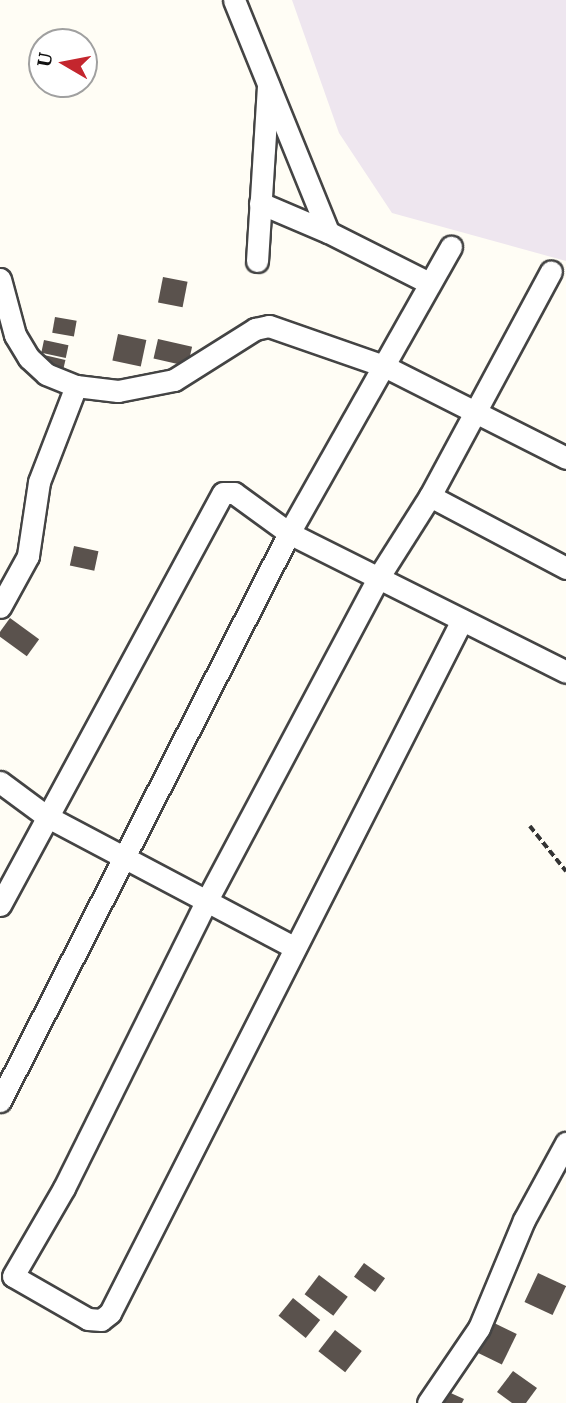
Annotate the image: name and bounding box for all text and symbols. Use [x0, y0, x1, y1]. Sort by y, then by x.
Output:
north arrow [28, 28, 98, 98]
text: U [31, 50, 57, 69]

